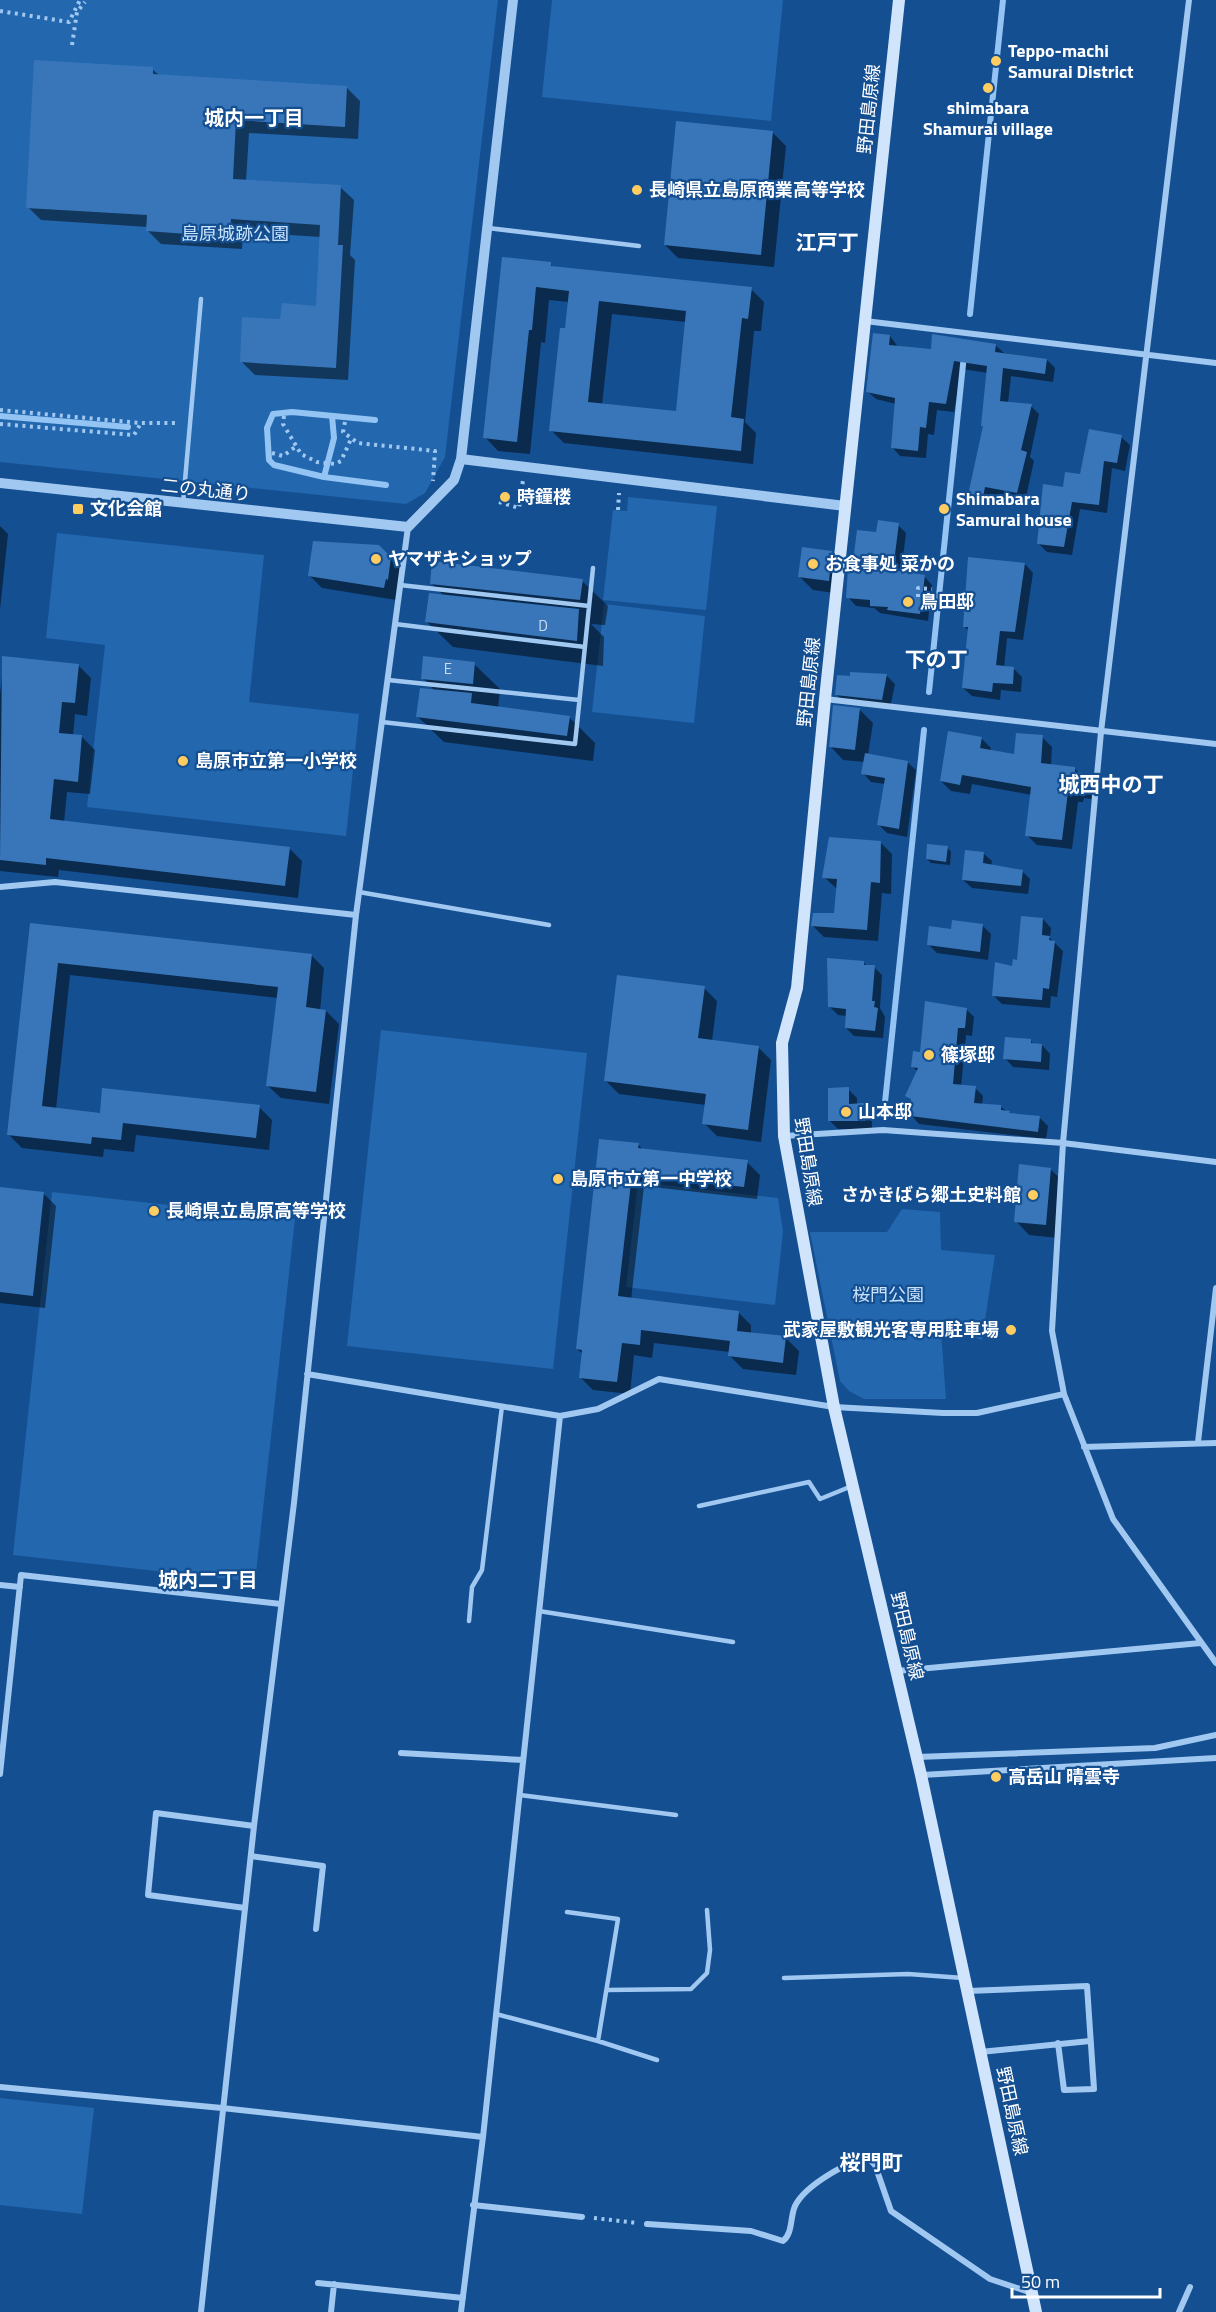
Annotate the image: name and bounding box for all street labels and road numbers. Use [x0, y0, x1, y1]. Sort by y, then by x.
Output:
street label: 野田島原線 [850, 63, 887, 155]
street label: 二の丸通り [160, 471, 252, 508]
street label: 野田島原線 [790, 636, 827, 728]
street label: 野田島原線 [788, 1115, 829, 1208]
street label: 野田島原線 [884, 1589, 931, 1683]
street label: 野田島原線 [990, 2064, 1035, 2158]

